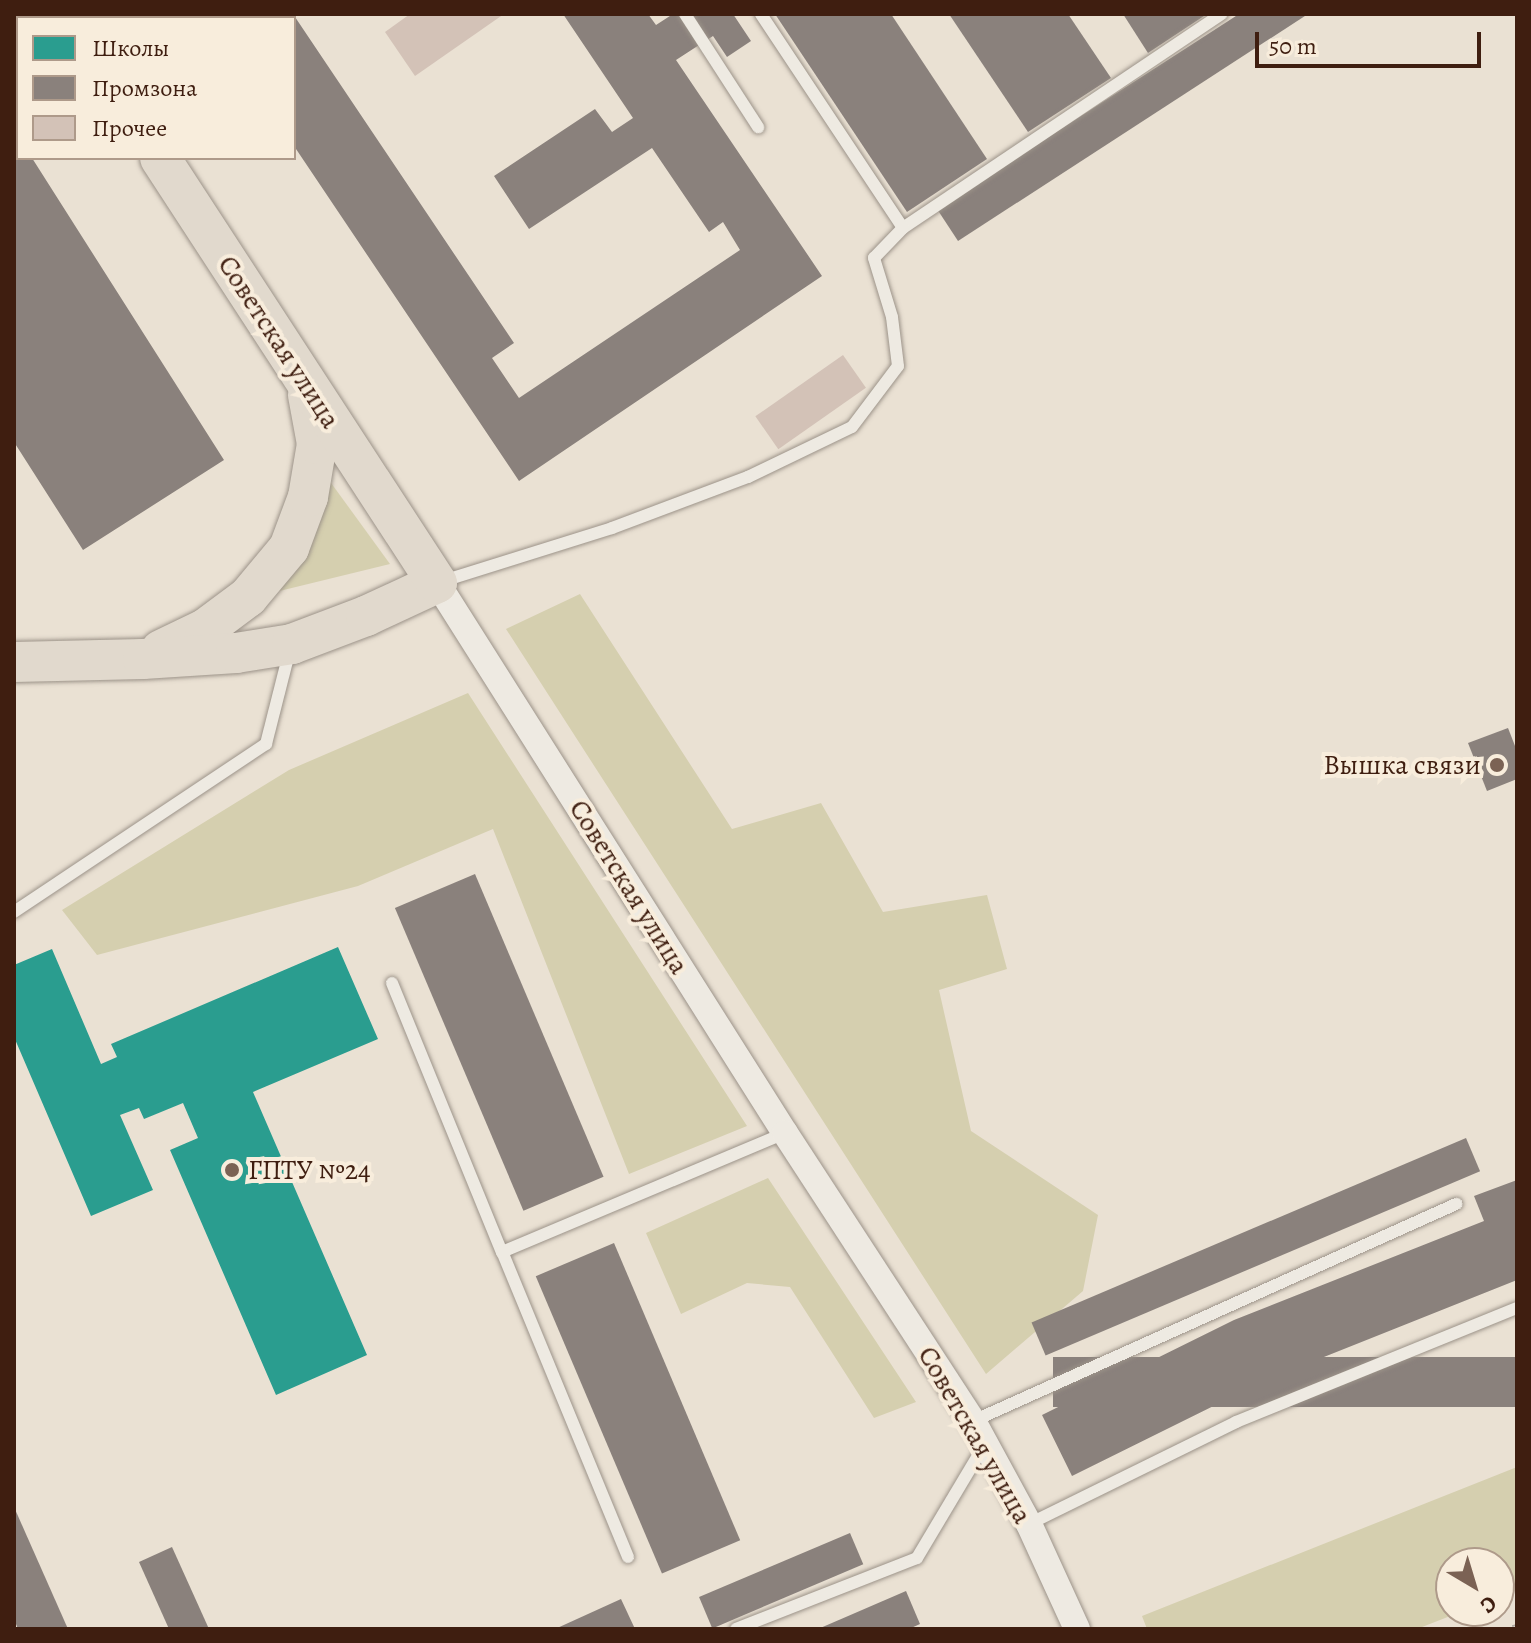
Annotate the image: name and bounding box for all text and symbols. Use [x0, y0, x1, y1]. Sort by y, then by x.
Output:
legend [16, 16, 296, 160]
scale bar [1259, 16, 1485, 66]
text: 50 m [1269, 30, 1317, 62]
text: Школы [92, 32, 169, 64]
text: Промзона [92, 72, 197, 104]
text: Прочее [92, 112, 167, 144]
street label: Советская улица [211, 249, 347, 435]
place label: Вышка связи [1323, 748, 1481, 782]
marker: Вышка связи [1488, 756, 1506, 774]
street label: Советская улица [562, 794, 696, 980]
place label: ГПТУ №24 [248, 1153, 371, 1187]
marker: ГПТУ №24 [223, 1161, 241, 1179]
street label: Советская улица [911, 1340, 1039, 1530]
north arrow [1435, 1547, 1515, 1627]
text: С [1474, 1588, 1503, 1620]

